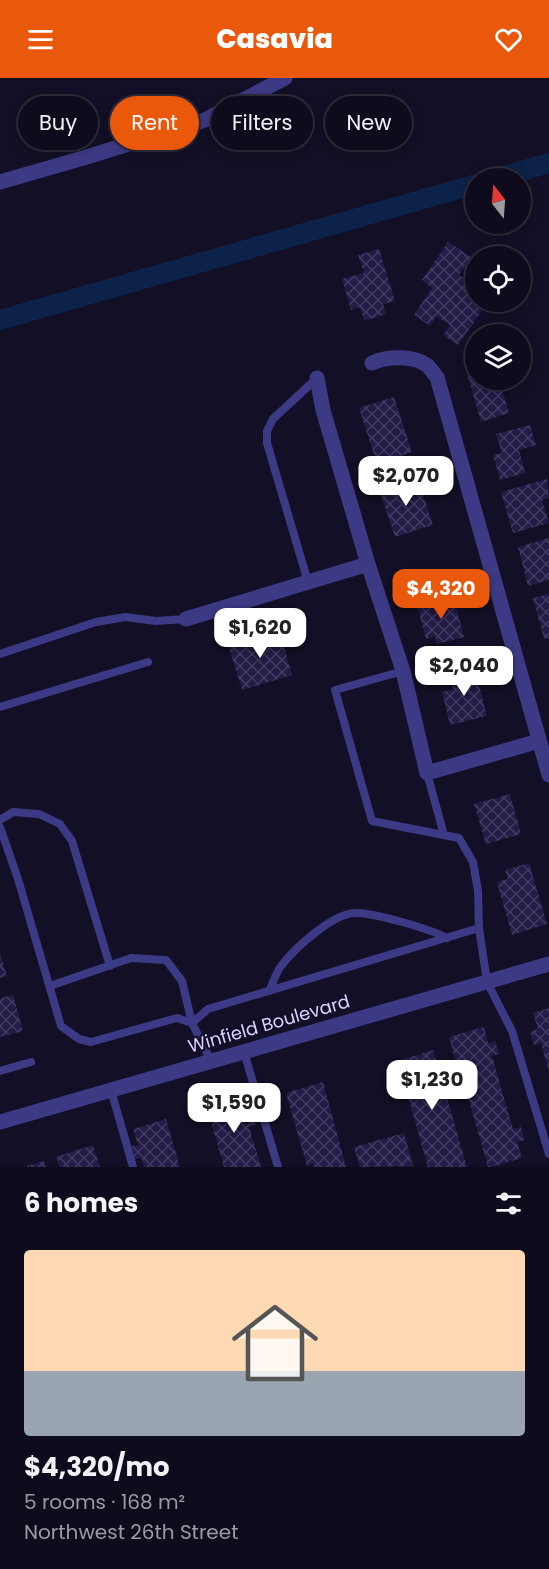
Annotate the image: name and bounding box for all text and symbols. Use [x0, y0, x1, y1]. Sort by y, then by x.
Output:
text: Casavia [216, 20, 333, 57]
icon: menu [24, 23, 57, 56]
icon: heart [492, 23, 525, 56]
chip: Buy [18, 96, 98, 150]
chip: Rent [110, 96, 199, 150]
chip: Filters [211, 96, 313, 150]
chip: New [325, 96, 412, 150]
north arrow [465, 168, 531, 234]
map controls [465, 168, 531, 390]
button: locate [465, 246, 531, 312]
button: layers [465, 324, 531, 390]
pin: $2,070 [357, 456, 455, 507]
text: $2,070 [372, 461, 440, 489]
pin: $4,320 [392, 569, 490, 620]
text: $4,320 [407, 574, 476, 602]
pin: $1,620 [211, 608, 309, 659]
text: $1,620 [228, 613, 292, 641]
pin: $2,040 [415, 646, 513, 697]
text: $2,040 [429, 651, 499, 679]
street label: Winfield Boulevard [185, 988, 353, 1059]
pin: $1,230 [383, 1060, 481, 1111]
text: $1,230 [401, 1065, 463, 1093]
pin: $1,590 [185, 1083, 283, 1134]
text: $1,590 [202, 1088, 266, 1116]
text: 6 homes [24, 1185, 138, 1221]
icon: filters [492, 1187, 525, 1220]
icon: home [221, 1289, 329, 1397]
text: $4,320/mo [24, 1449, 170, 1485]
text: 5 rooms · 168 m² [24, 1488, 185, 1516]
text: Northwest 26th Street [24, 1518, 238, 1546]

